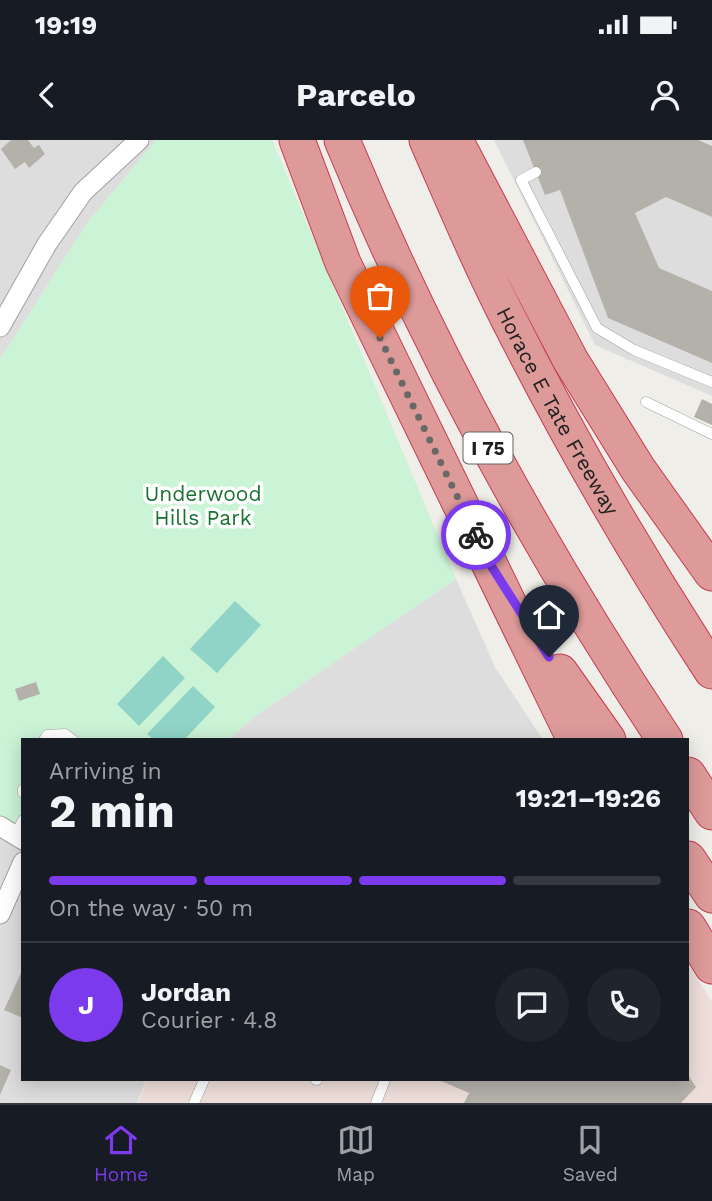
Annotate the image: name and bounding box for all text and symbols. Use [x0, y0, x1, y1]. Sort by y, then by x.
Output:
text: 19:19 [35, 10, 97, 40]
icon: back [28, 76, 66, 114]
text: Parcelo [296, 76, 416, 114]
icon: person [646, 76, 684, 114]
pin [350, 266, 410, 338]
icon: bag [361, 277, 399, 315]
street label: Horace E Tate Freeway [492, 303, 625, 519]
road number: I 75 [463, 432, 512, 464]
park label: Underwood Hills Park [144, 481, 262, 530]
courier [441, 500, 511, 570]
icon: bike [457, 516, 495, 554]
pin [519, 585, 579, 657]
icon: home [530, 596, 568, 634]
text: Arriving in [49, 758, 162, 785]
text: 19:21–19:26 [516, 783, 661, 813]
text: 2 min [49, 784, 175, 838]
text: On the way · 50 m [49, 895, 253, 922]
button: chat [495, 968, 569, 1042]
button: phone [587, 968, 661, 1042]
text: Jordan [141, 977, 231, 1007]
text: J [78, 990, 94, 1020]
text: Courier · 4.8 [141, 1007, 277, 1034]
tab: Home [94, 1121, 148, 1186]
tab: Map [336, 1121, 375, 1186]
tab: Saved [563, 1121, 618, 1186]

